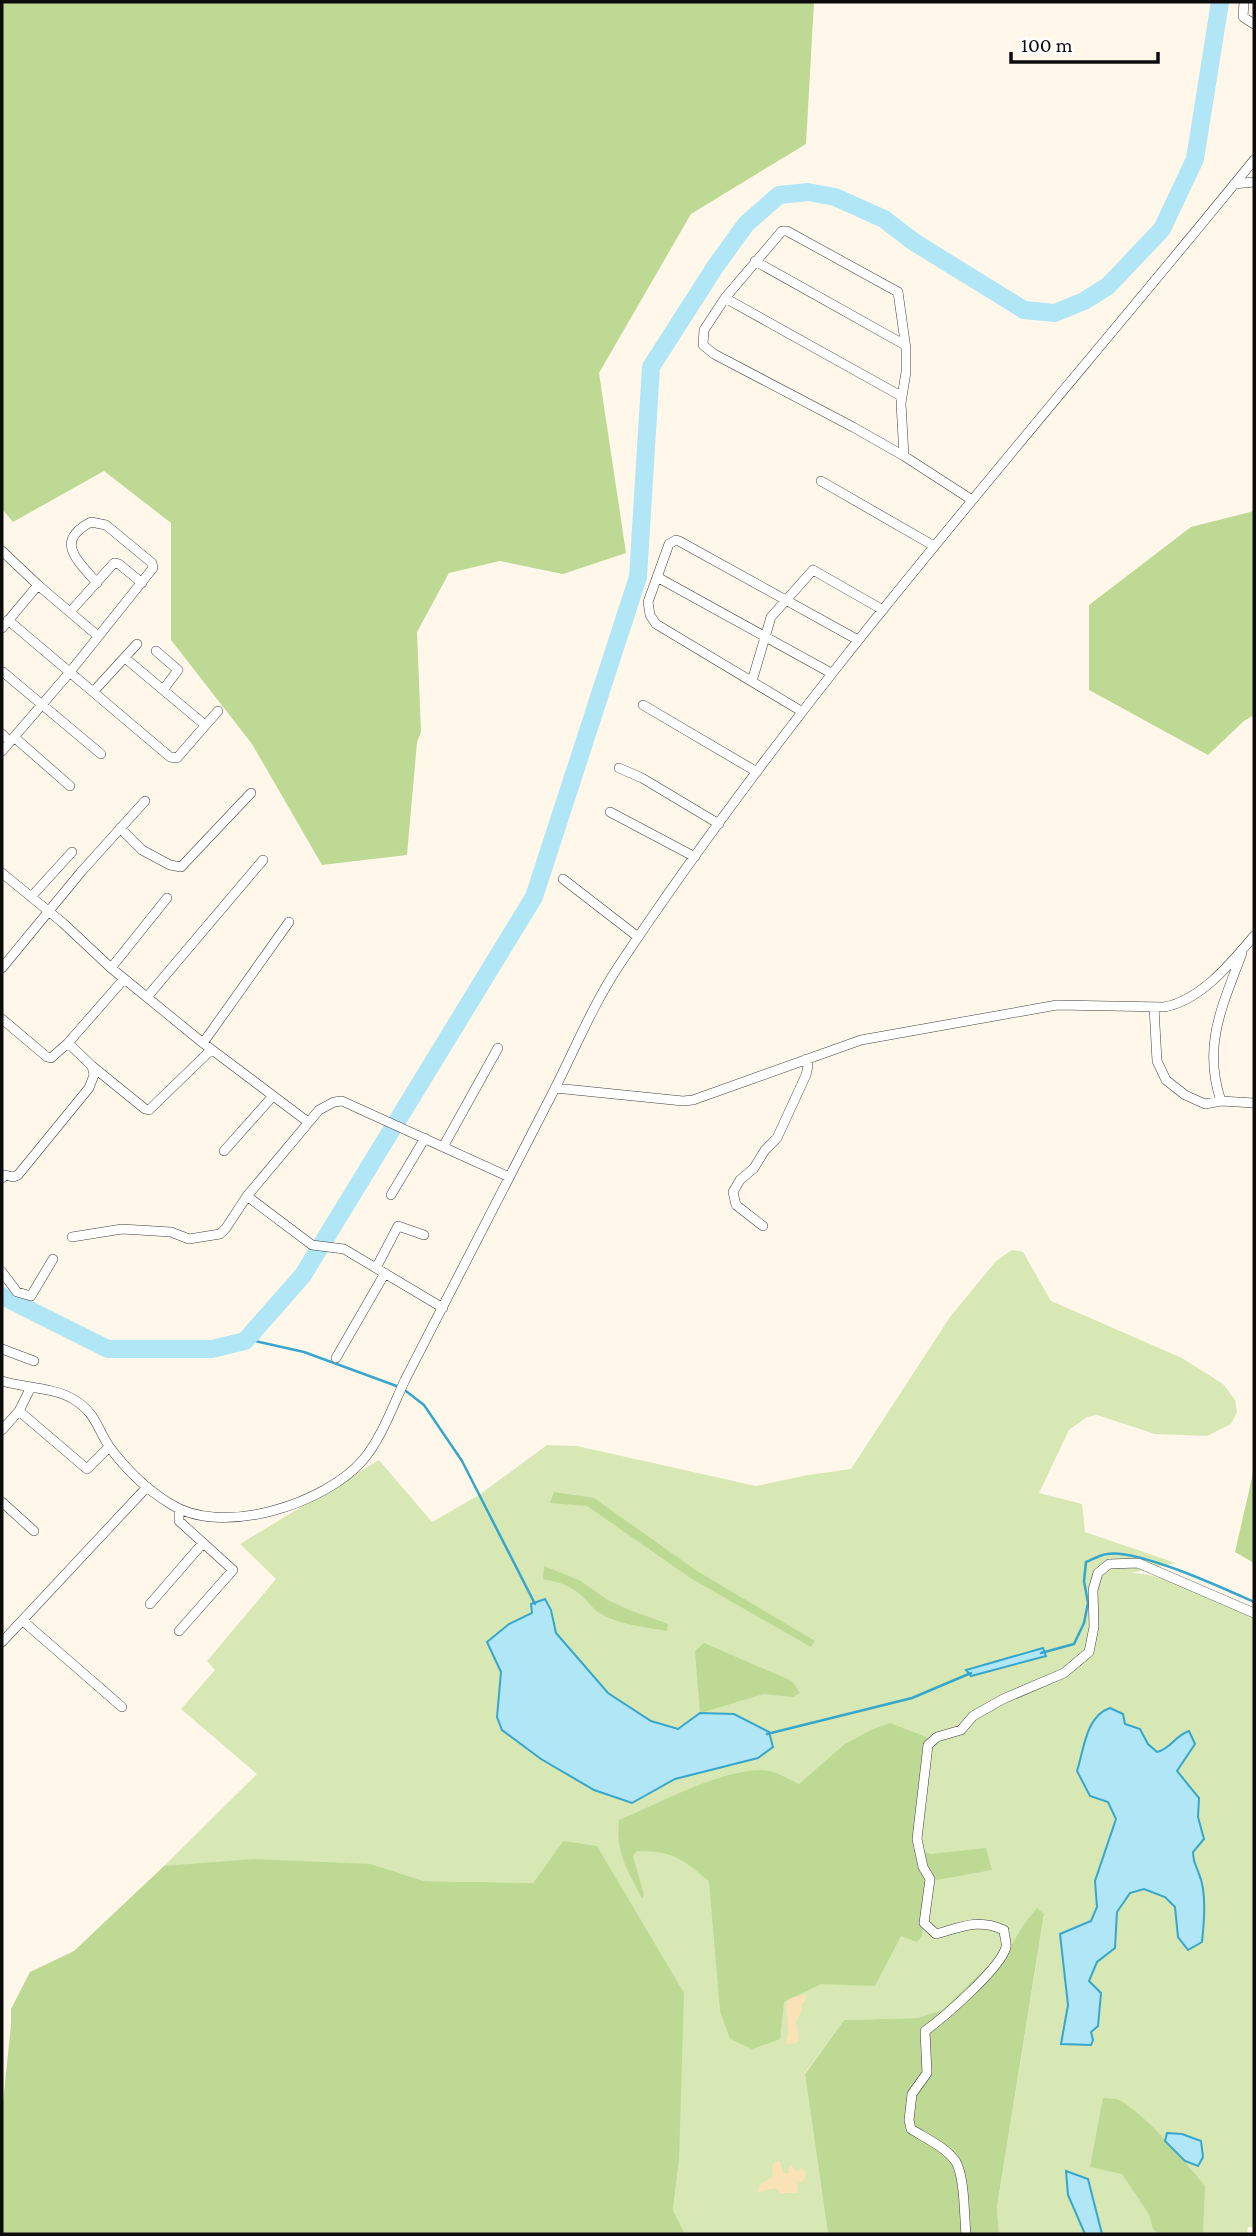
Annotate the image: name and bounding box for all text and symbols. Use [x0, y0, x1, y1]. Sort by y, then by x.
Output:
scale bar [1011, 21, 1158, 65]
text: 100 m [1021, 33, 1073, 57]

